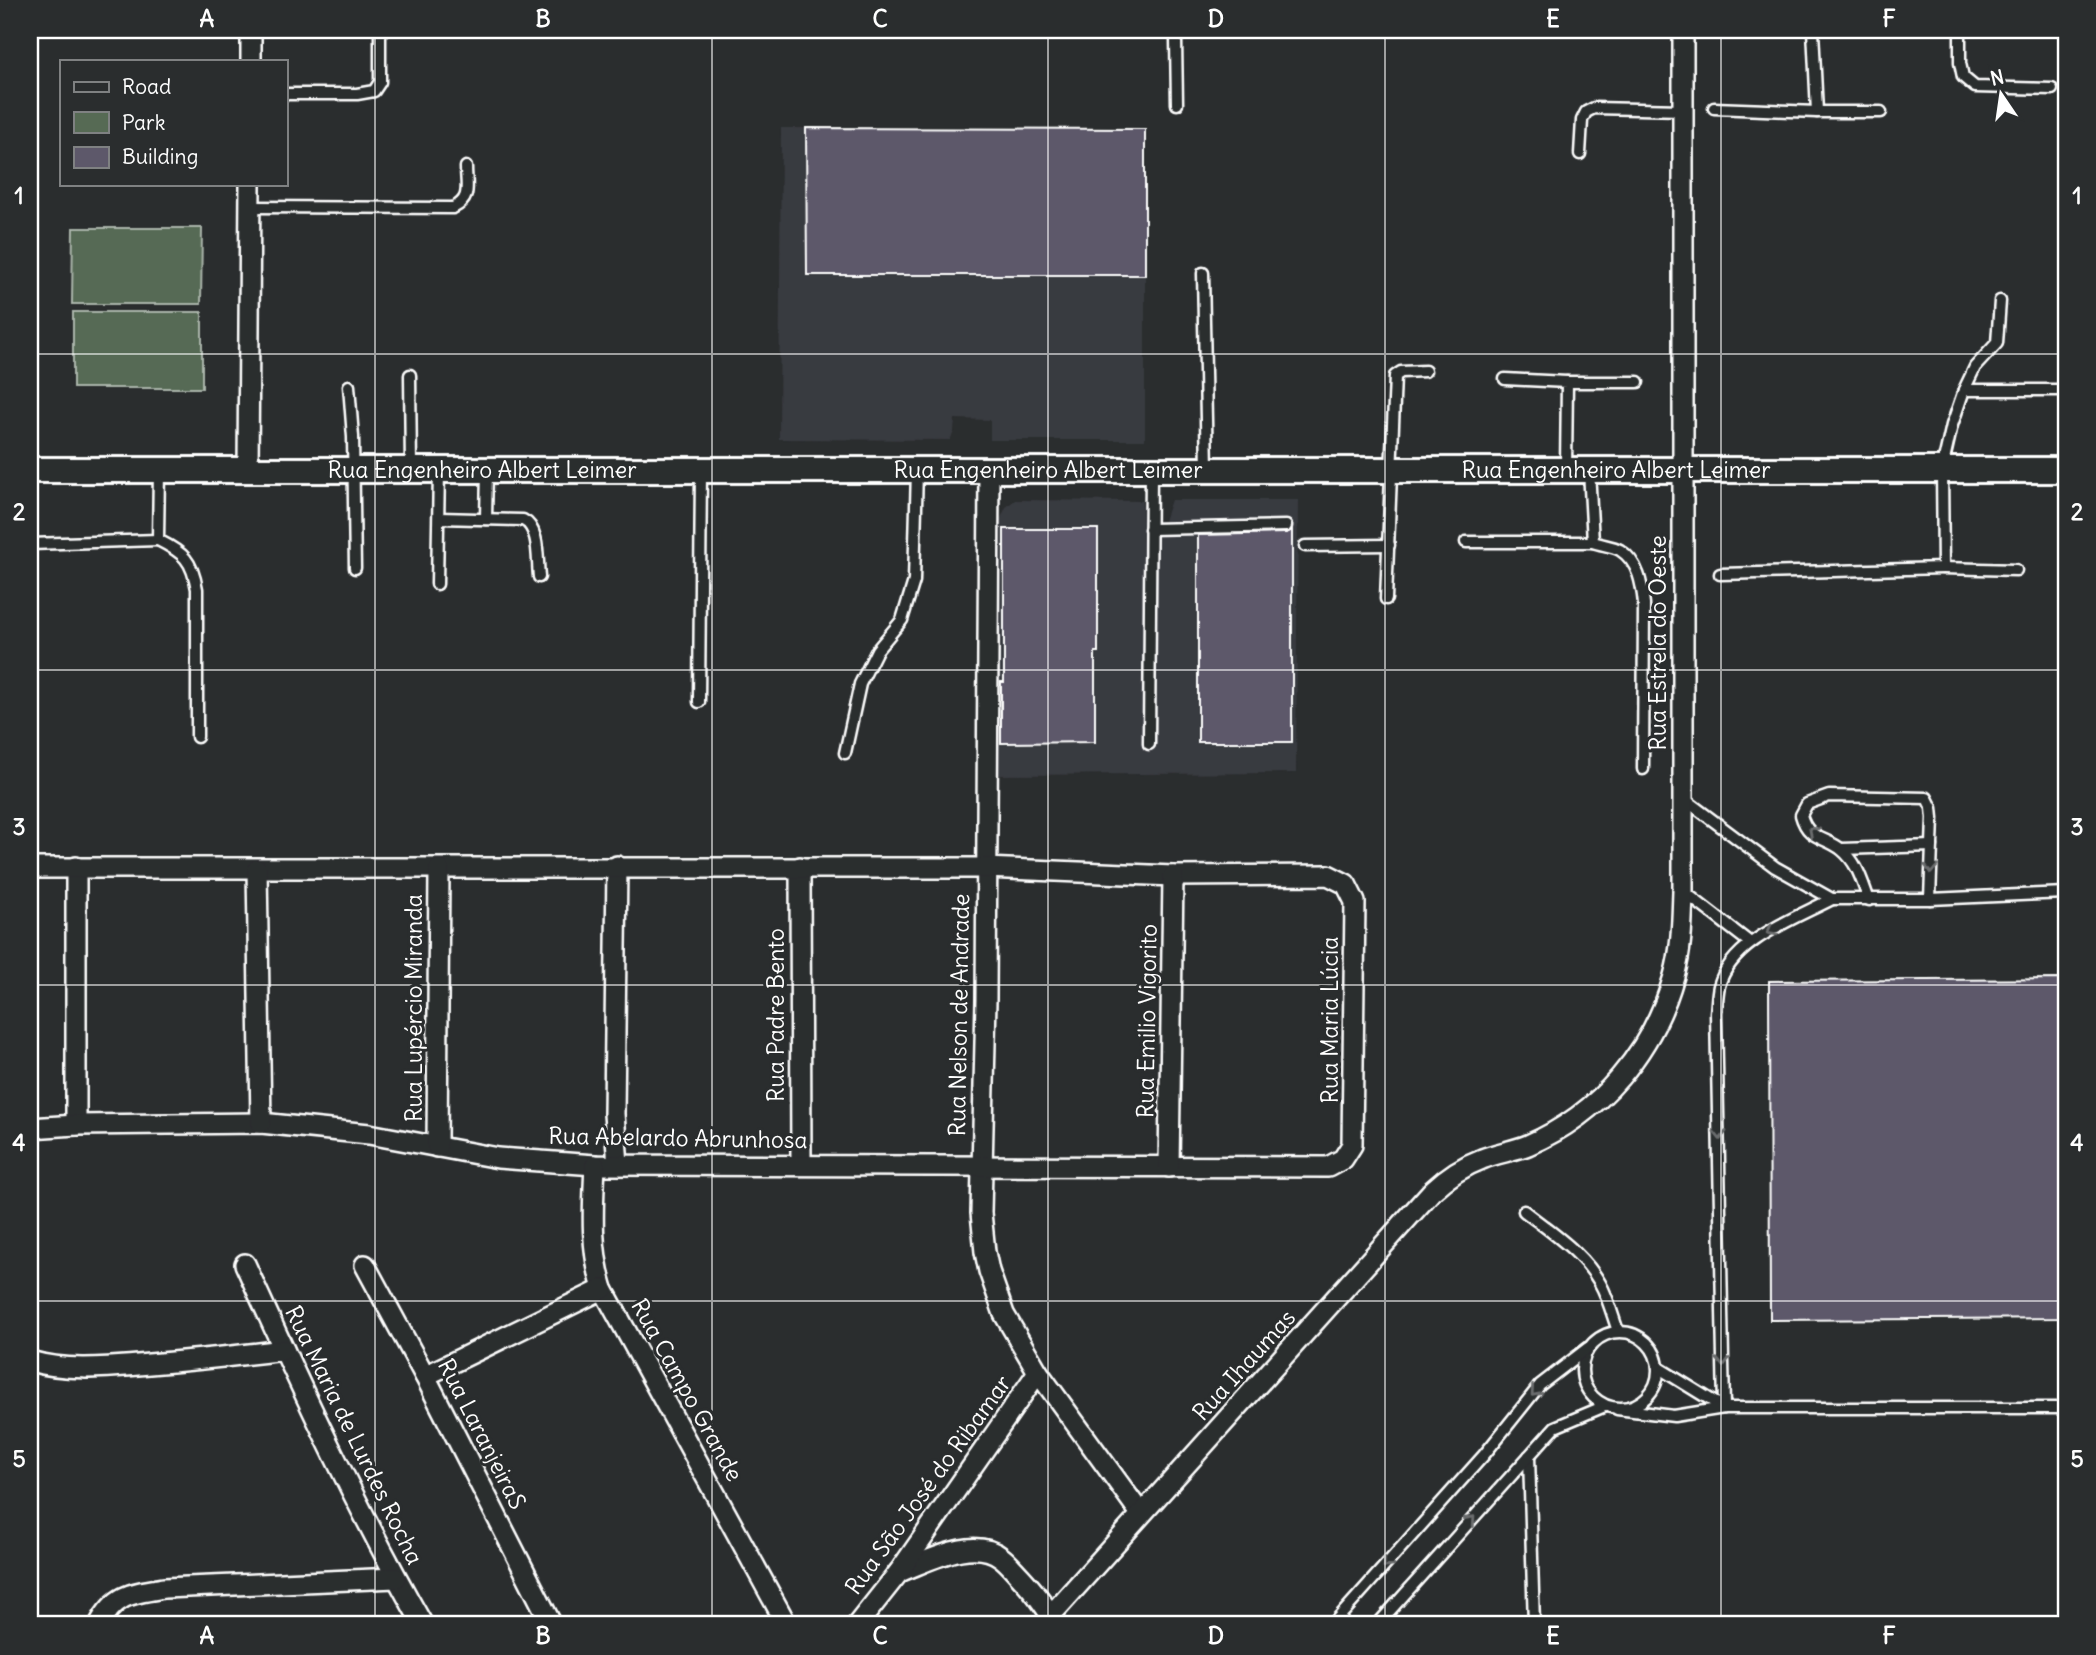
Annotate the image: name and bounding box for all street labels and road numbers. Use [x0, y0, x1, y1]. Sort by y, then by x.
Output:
street label: Rua Engenheiro Albert Leimer [327, 455, 637, 484]
street label: Rua Engenheiro Albert Leimer [893, 455, 1203, 484]
street label: Rua Engenheiro Albert Leimer [1461, 455, 1771, 484]
street label: Rua Estrela do Oeste [1643, 535, 1672, 751]
street label: Rua Nelson de Andrade [942, 893, 975, 1137]
street label: Rua Lupércio Miranda [399, 894, 428, 1122]
street label: Rua Emilio Vigorito [1130, 924, 1163, 1118]
street label: Rua Padre Bento [761, 928, 790, 1102]
street label: Rua Maria Lúcia [1315, 937, 1344, 1103]
street label: Rua Abelardo Abrunhosa [548, 1121, 808, 1154]
street label: Rua Campo Grande [625, 1293, 750, 1486]
street label: Rua Maria de Lurdes Rocha [279, 1301, 430, 1569]
street label: Rua Ihaumas [1186, 1303, 1301, 1426]
street label: Rua LaranjeiraS [432, 1354, 533, 1514]
street label: Rua São José do Ribamar [838, 1369, 1017, 1600]

